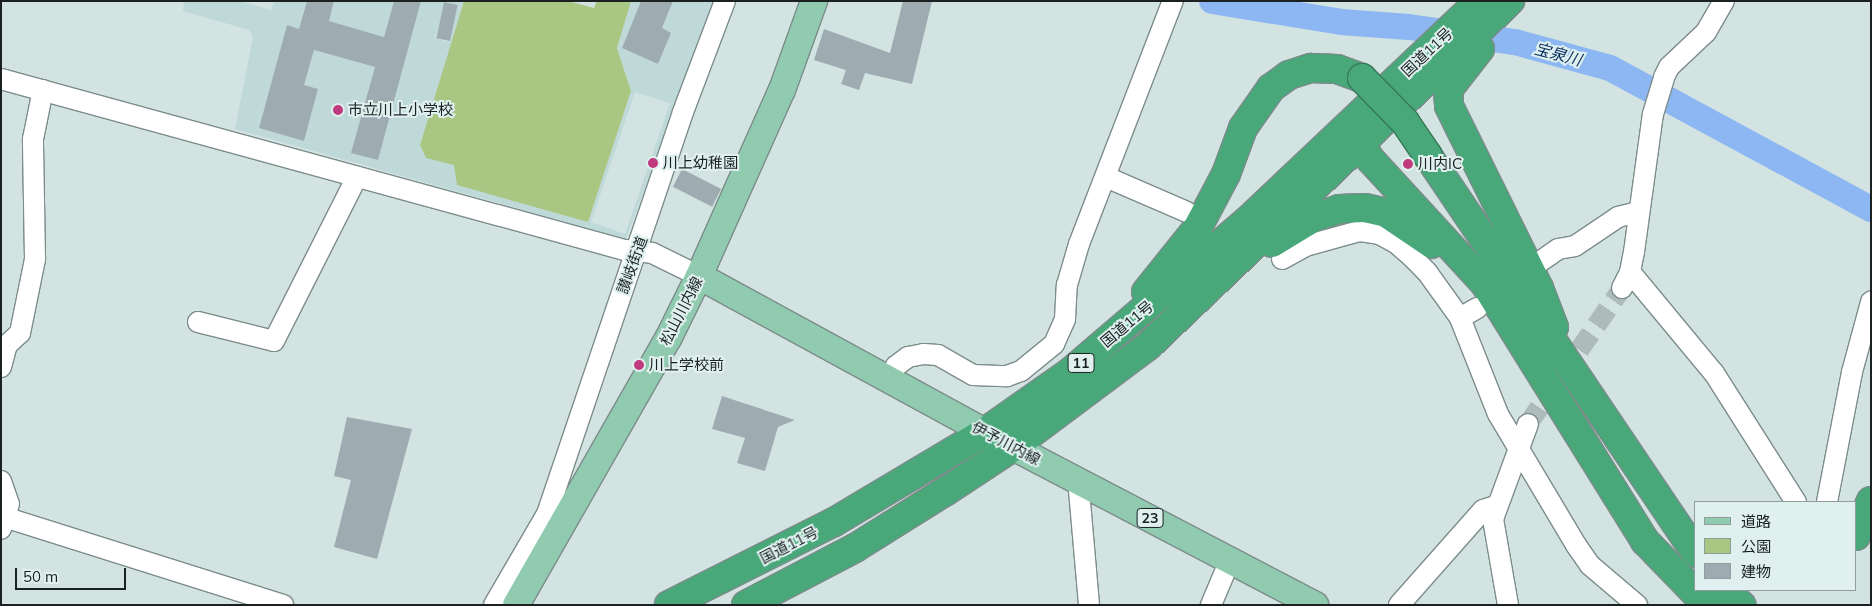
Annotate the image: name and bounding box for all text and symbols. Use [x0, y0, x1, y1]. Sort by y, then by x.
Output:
street label: 国道11号 [1398, 24, 1456, 80]
water label: 宝泉川 [1532, 39, 1584, 69]
place label: 市立川上小学校 [348, 101, 453, 119]
marker: 市立川上小学校 [332, 104, 344, 116]
place label: 川上幼稚園 [663, 154, 738, 172]
place label: 川内IC [1418, 155, 1462, 173]
marker: 川上幼稚園 [647, 157, 659, 169]
marker: 川内IC [1402, 158, 1414, 170]
street label: 讃岐街道 [613, 234, 651, 296]
street label: 松山川内線 [656, 274, 706, 348]
street label: 国道11号 [1097, 297, 1157, 351]
road number: 11 [1067, 352, 1095, 374]
place label: 川上学校前 [649, 356, 724, 374]
marker: 川上学校前 [633, 359, 645, 371]
street label: 伊予川内線 [969, 417, 1043, 469]
legend [1694, 501, 1857, 591]
road number: 23 [1136, 506, 1164, 530]
text: 道路 [1741, 512, 1771, 531]
street label: 国道11号 [757, 523, 821, 567]
text: 公園 [1741, 537, 1771, 556]
scale bar [18, 558, 129, 590]
text: 建物 [1741, 562, 1771, 581]
text: 50 m [23, 567, 58, 586]

